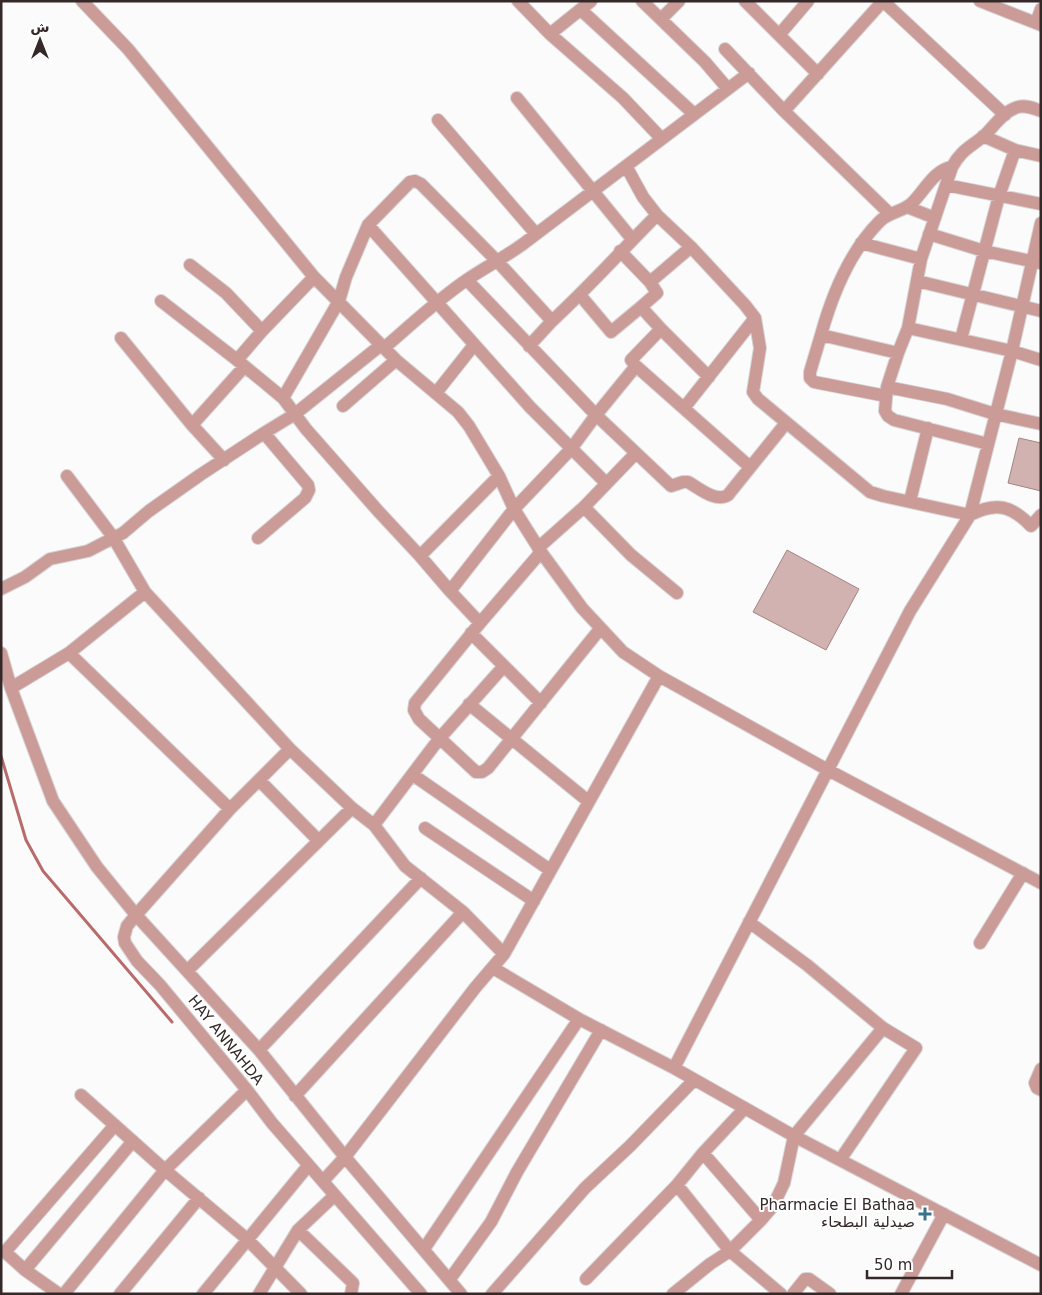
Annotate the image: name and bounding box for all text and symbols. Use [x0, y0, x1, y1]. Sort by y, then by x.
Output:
north arrow [15, 15, 65, 65]
text: ش [30, 19, 50, 35]
street label: HAY ANNAHDA [184, 992, 268, 1089]
place label: Pharmacie El Bathaa صيدلية البطحاء [759, 1196, 915, 1231]
marker: Pharmacie El Bathaa صيدلية البطحاء [919, 1208, 931, 1220]
scale bar [867, 1248, 952, 1280]
text: 50 m [874, 1256, 912, 1274]

